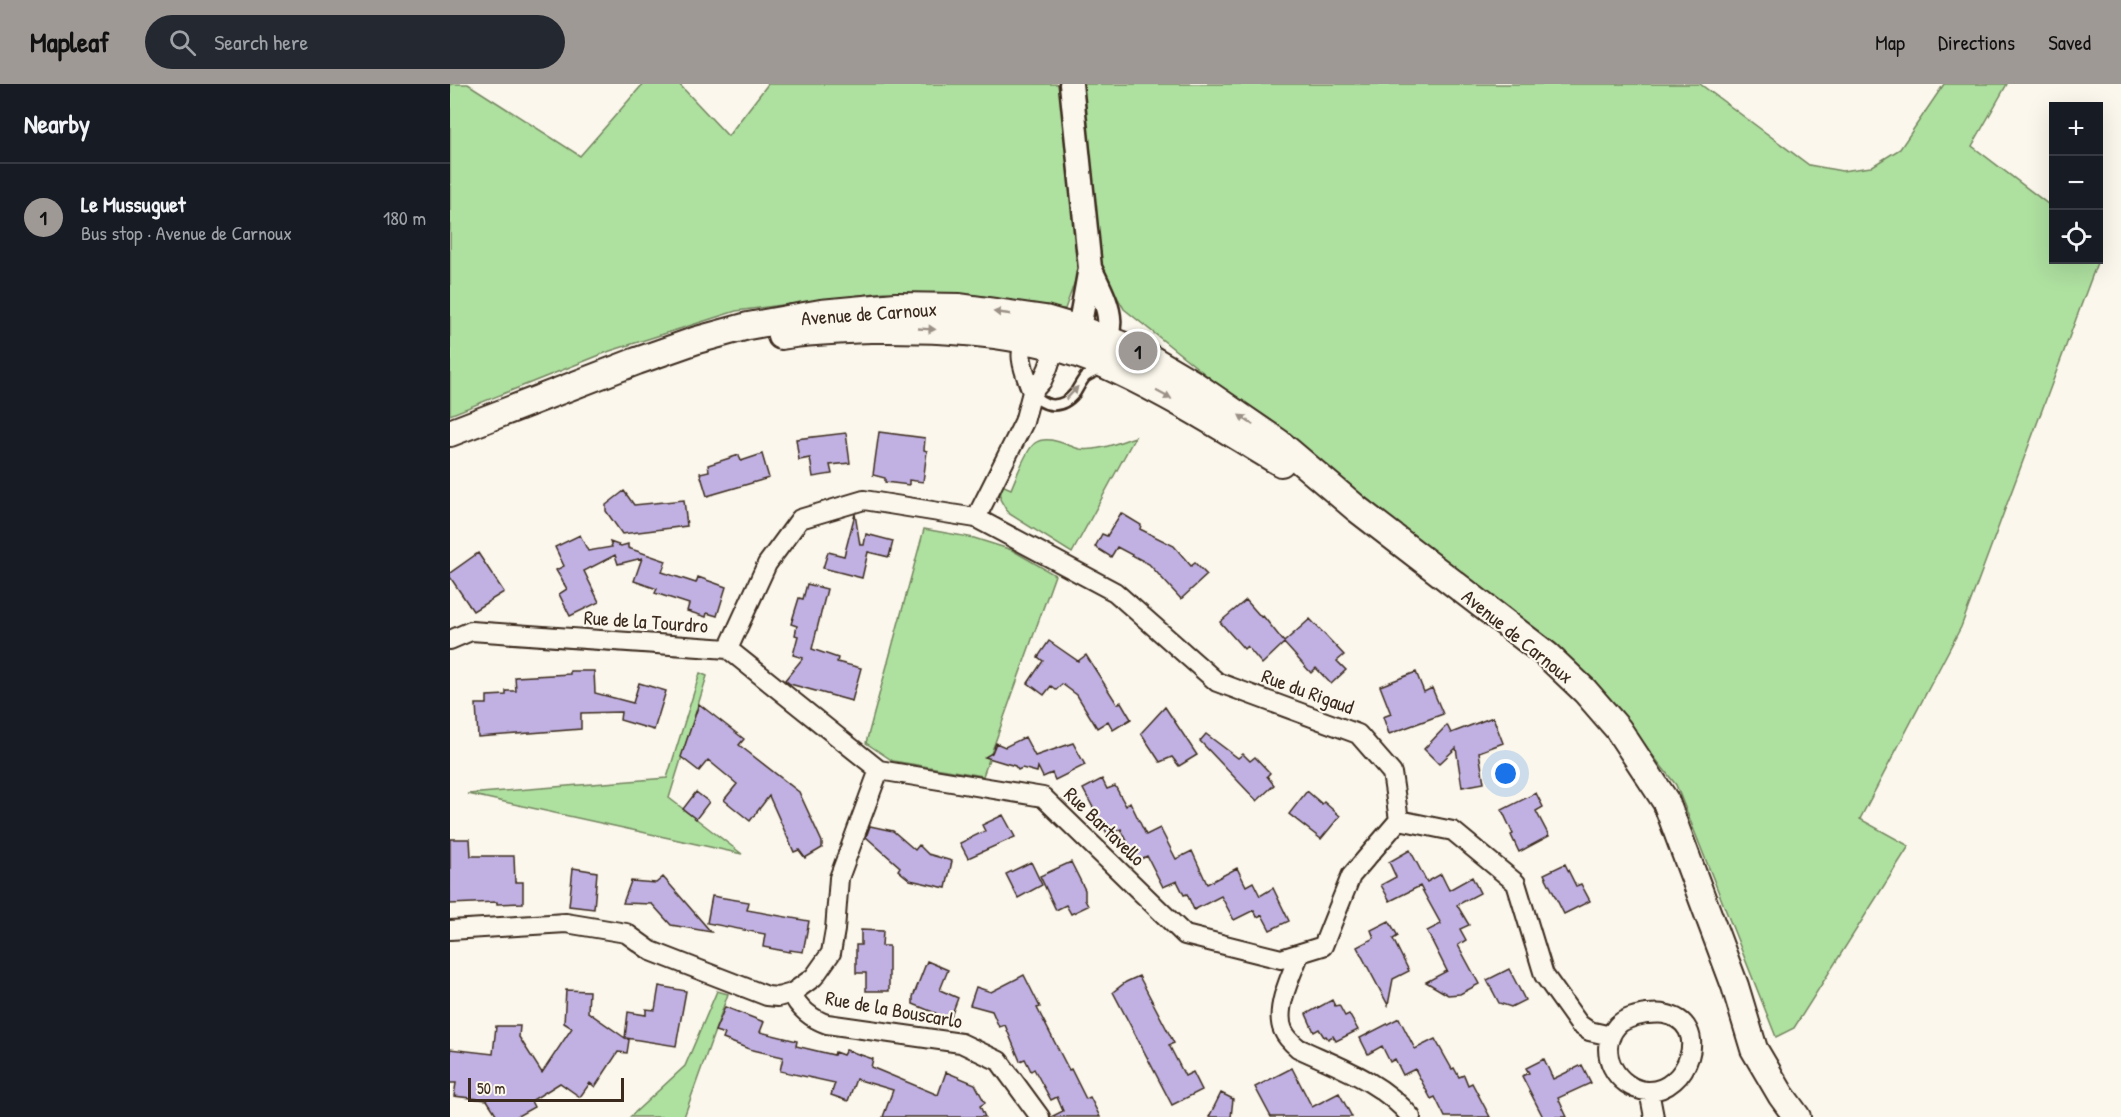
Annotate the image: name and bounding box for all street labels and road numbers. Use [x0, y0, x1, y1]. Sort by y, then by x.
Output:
street label: Avenue de Carnoux [800, 295, 938, 331]
street label: Avenue de Carnoux [1457, 583, 1579, 689]
street label: Rue de la Tourdro [583, 603, 709, 639]
street label: Rue du Rigaud [1258, 662, 1358, 720]
street label: Rue Bartavello [1059, 781, 1151, 871]
street label: Rue de la Bouscarlo [824, 984, 964, 1034]

